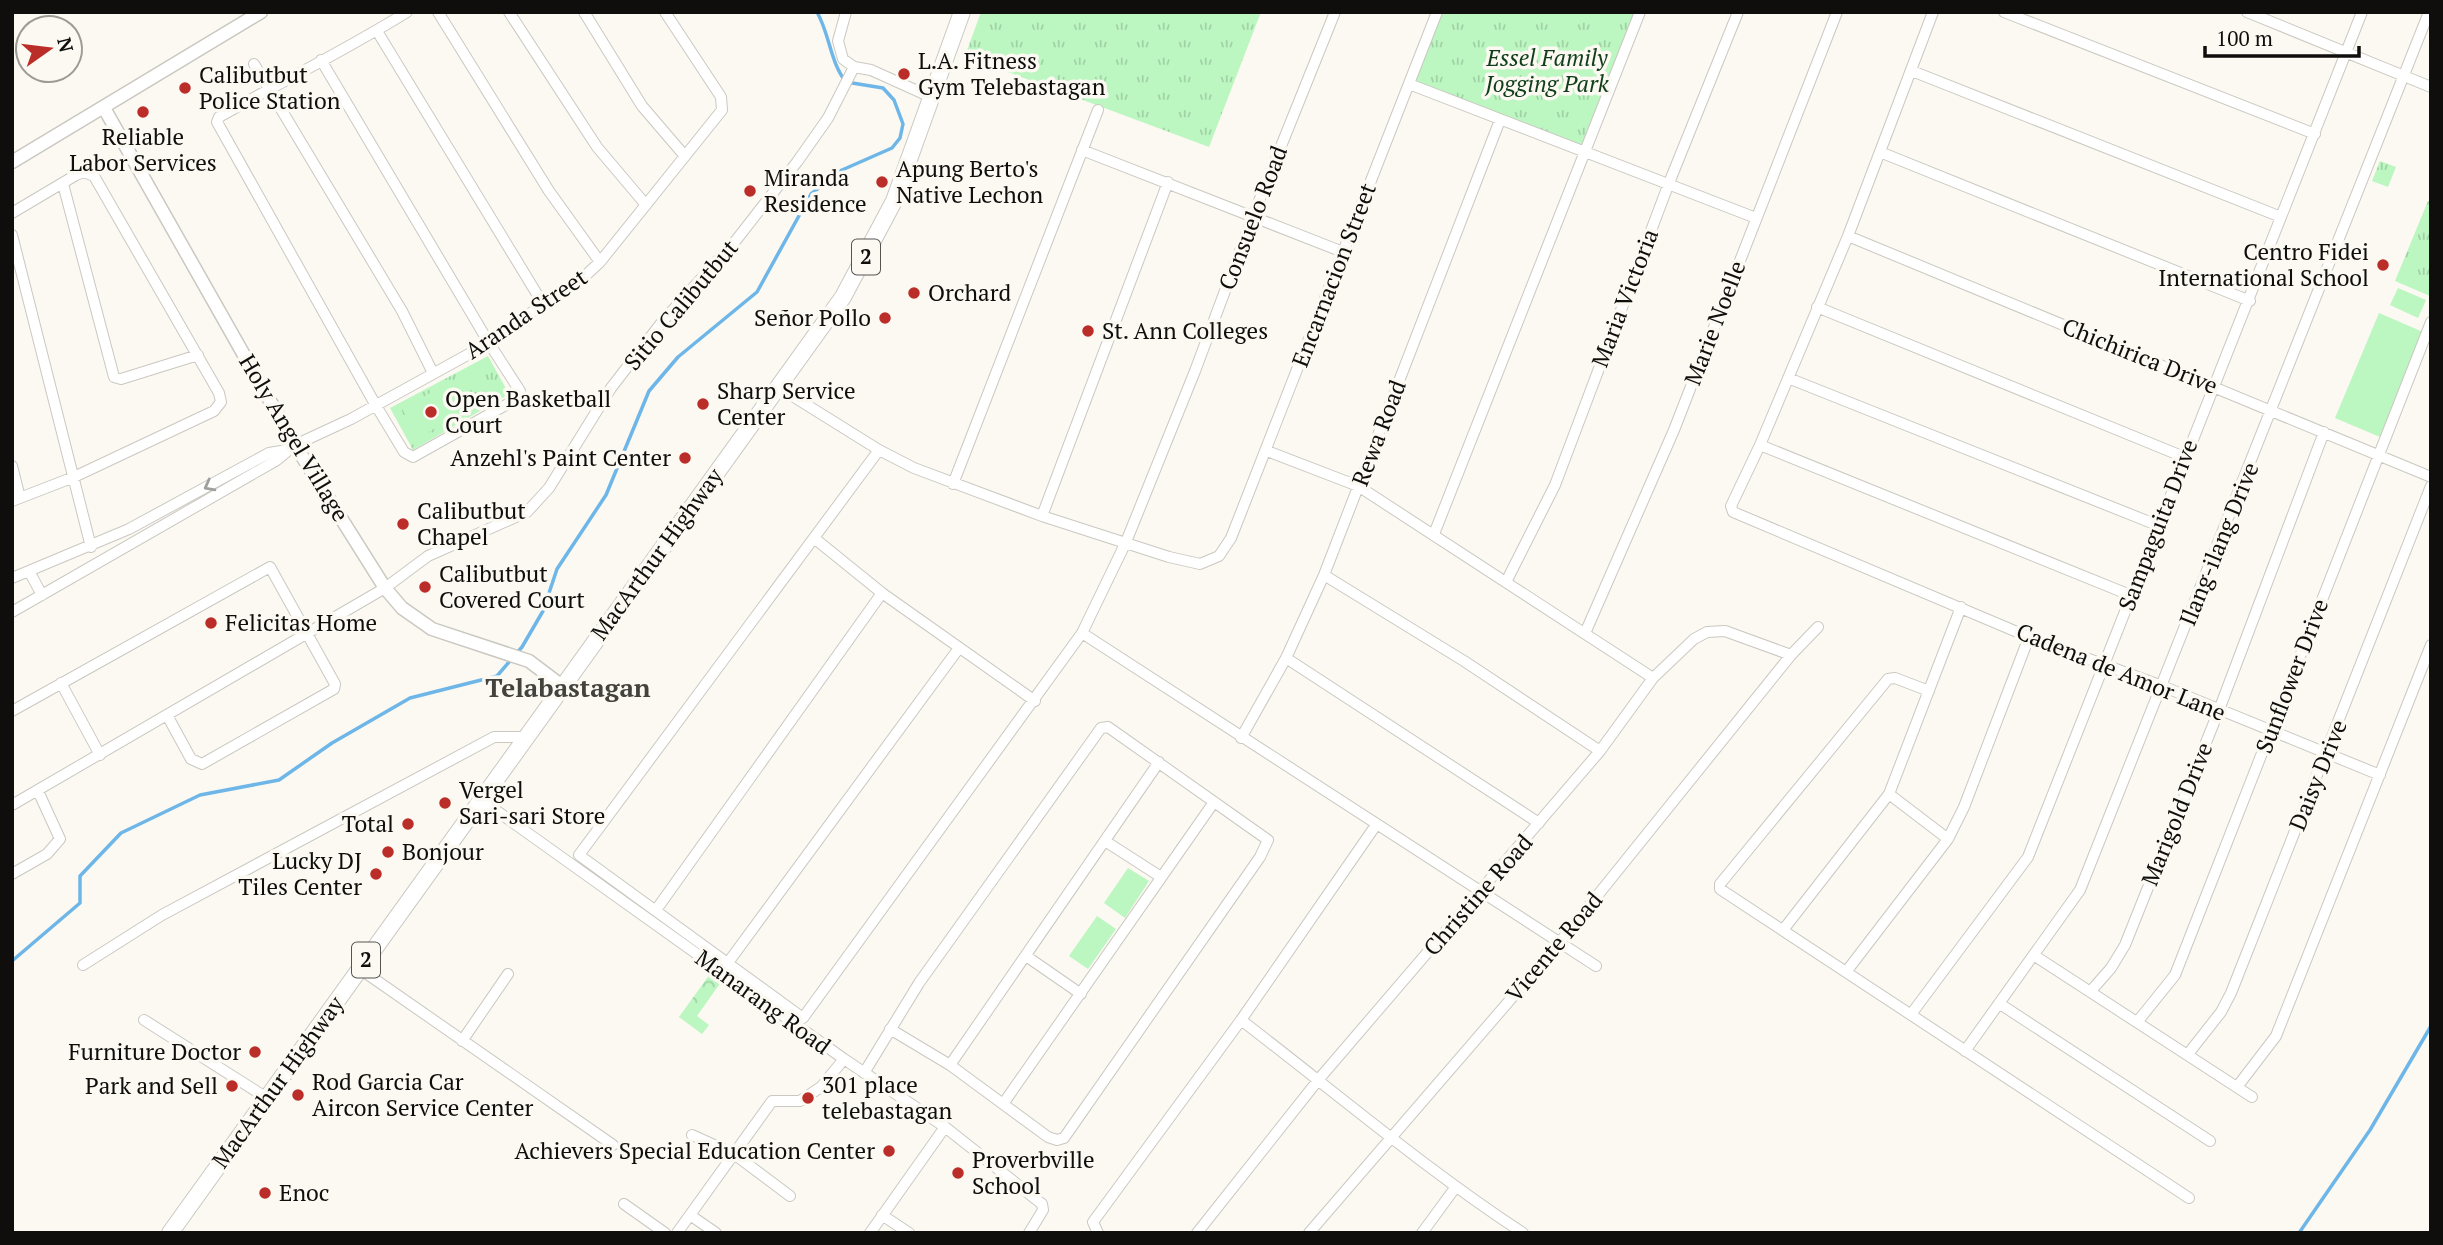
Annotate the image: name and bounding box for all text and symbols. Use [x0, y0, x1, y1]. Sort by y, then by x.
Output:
north arrow [14, 14, 84, 84]
scale bar [2205, 14, 2359, 58]
text: 100 m [2216, 24, 2273, 52]
text: N [52, 35, 80, 55]
park label: Essel Family Jogging Park [1484, 42, 1610, 99]
place label: L.A. Fitness Gym Telebastagan [918, 45, 1106, 102]
place label: Calibutbut Police Station [199, 59, 341, 116]
marker: L.A. Fitness Gym Telebastagan [896, 66, 912, 82]
marker: Calibutbut Police Station [177, 80, 193, 96]
marker: Reliable Labor Services [135, 104, 151, 120]
place label: Reliable Labor Services [69, 121, 217, 178]
street label: Consuelo Road [1211, 141, 1294, 294]
place label: Apung Berto's Native Lechon [896, 153, 1043, 210]
place label: Miranda Residence [764, 162, 867, 219]
marker: Apung Berto's Native Lechon [874, 174, 890, 190]
street label: Encarnacion Street [1284, 178, 1383, 371]
marker: Miranda Residence [742, 183, 758, 199]
street label: Maria Victoria [1584, 224, 1665, 371]
street label: Sitio Calibutbut [617, 232, 745, 377]
place label: Centro Fidei International School [2158, 236, 2369, 293]
road number: 2 [852, 240, 880, 274]
street label: Marie Noelle [1677, 256, 1752, 390]
marker: Centro Fidei International School [2375, 257, 2391, 273]
street label: Aranda Street [459, 261, 593, 366]
place label: Orchard [928, 277, 1012, 308]
marker: Orchard [906, 285, 922, 301]
place label: Señor Pollo [754, 302, 871, 333]
marker: Señor Pollo [877, 310, 893, 326]
street label: Chichirica Drive [2058, 310, 2222, 401]
place label: St. Ann Colleges [1102, 315, 1268, 346]
marker: St. Ann Colleges [1080, 323, 1096, 339]
street label: Holy Angel Village [232, 348, 357, 527]
place label: Sharp Service Center [717, 375, 855, 432]
street label: Rewa Road [1344, 375, 1413, 490]
place label: Open Basketball Court [445, 383, 611, 440]
marker: Sharp Service Center [695, 396, 711, 412]
marker: Open Basketball Court [423, 404, 439, 420]
street label: Sampaguita Drive [2111, 435, 2204, 615]
place label: Anzehl's Paint Center [450, 442, 671, 473]
marker: Anzehl's Paint Center [677, 450, 693, 466]
street label: Ilang-ilang Drive [2172, 457, 2265, 630]
street label: MacArthur Highway [584, 461, 730, 646]
one-way arrow [204, 478, 217, 491]
place label: Calibutbut Chapel [417, 495, 526, 552]
marker: Calibutbut Chapel [395, 516, 411, 532]
place label: Calibutbut Covered Court [439, 558, 585, 615]
marker: Calibutbut Covered Court [417, 579, 433, 595]
street label: Sunflower Drive [2248, 594, 2335, 757]
place label: Felicitas Home [225, 607, 377, 638]
marker: Felicitas Home [203, 615, 219, 631]
street label: Cadena de Amor Lane [2012, 615, 2231, 728]
district label: Telabastagan [485, 670, 651, 704]
street label: Daisy Drive [2281, 715, 2354, 835]
street label: Marigold Drive [2134, 737, 2219, 890]
place label: Vergel Sari-sari Store [459, 774, 605, 831]
marker: Vergel Sari-sari Store [437, 795, 453, 811]
place label: Total [342, 808, 394, 839]
marker: Total [400, 816, 416, 832]
street label: Christine Road [1416, 827, 1539, 962]
place label: Bonjour [402, 836, 484, 867]
marker: Bonjour [380, 844, 396, 860]
place label: Lucky DJ Tiles Center [238, 845, 362, 902]
marker: Lucky DJ Tiles Center [368, 866, 384, 882]
street label: Vicente Road [1498, 885, 1609, 1008]
road number: 2 [352, 942, 380, 978]
street label: Manarang Road [689, 942, 837, 1061]
street label: MacArthur Highway [205, 989, 351, 1174]
place label: Furniture Doctor [68, 1036, 241, 1067]
marker: Furniture Doctor [247, 1044, 263, 1060]
place label: Rod Garcia Car Aircon Service Center [312, 1066, 533, 1123]
place label: 301 place telebastagan [822, 1069, 953, 1126]
place label: Park and Sell [85, 1070, 218, 1101]
marker: Park and Sell [224, 1078, 240, 1094]
marker: Rod Garcia Car Aircon Service Center [290, 1087, 306, 1103]
marker: 301 place telebastagan [800, 1090, 816, 1106]
place label: Achievers Special Education Center [514, 1135, 875, 1166]
marker: Achievers Special Education Center [881, 1143, 897, 1159]
place label: Proverbville School [972, 1144, 1095, 1201]
marker: Proverbville School [950, 1165, 966, 1181]
place label: Enoc [279, 1177, 330, 1208]
marker: Enoc [257, 1185, 273, 1201]

